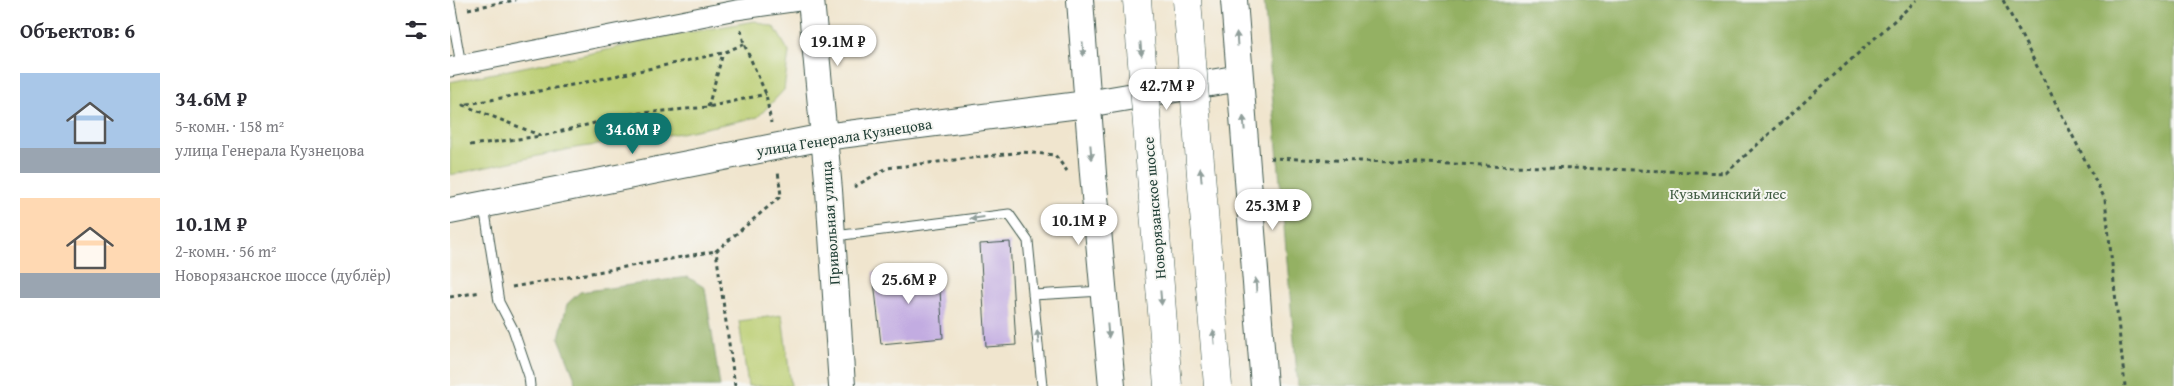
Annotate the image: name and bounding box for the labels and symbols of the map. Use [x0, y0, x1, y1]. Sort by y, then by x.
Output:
pin: 19.1M ₽ [792, 24, 884, 67]
one-way arrow [1233, 31, 1241, 47]
one-way arrow [1080, 41, 1088, 57]
one-way arrow [1137, 41, 1145, 57]
pin: 42.7M ₽ [1121, 68, 1213, 111]
pin: 34.6M ₽ [587, 112, 679, 155]
street label: улица Генерала Кузнецова [754, 113, 934, 161]
one-way arrow [1239, 115, 1247, 131]
street label: Новорязанское шоссе [1137, 136, 1171, 280]
one-way arrow [1087, 145, 1095, 161]
street label: Привольная улица [815, 159, 845, 286]
one-way arrow [1197, 167, 1205, 183]
park label: Кузьминский лес [1670, 183, 1787, 204]
pin: 25.3M ₽ [1227, 188, 1319, 231]
pin: 10.1M ₽ [1033, 204, 1125, 246]
one-way arrow [969, 214, 985, 222]
pin: 25.6M ₽ [863, 262, 955, 305]
one-way arrow [1252, 277, 1260, 293]
one-way arrow [1157, 290, 1165, 306]
one-way arrow [1104, 324, 1112, 340]
one-way arrow [1033, 329, 1041, 345]
one-way arrow [1210, 329, 1218, 345]

